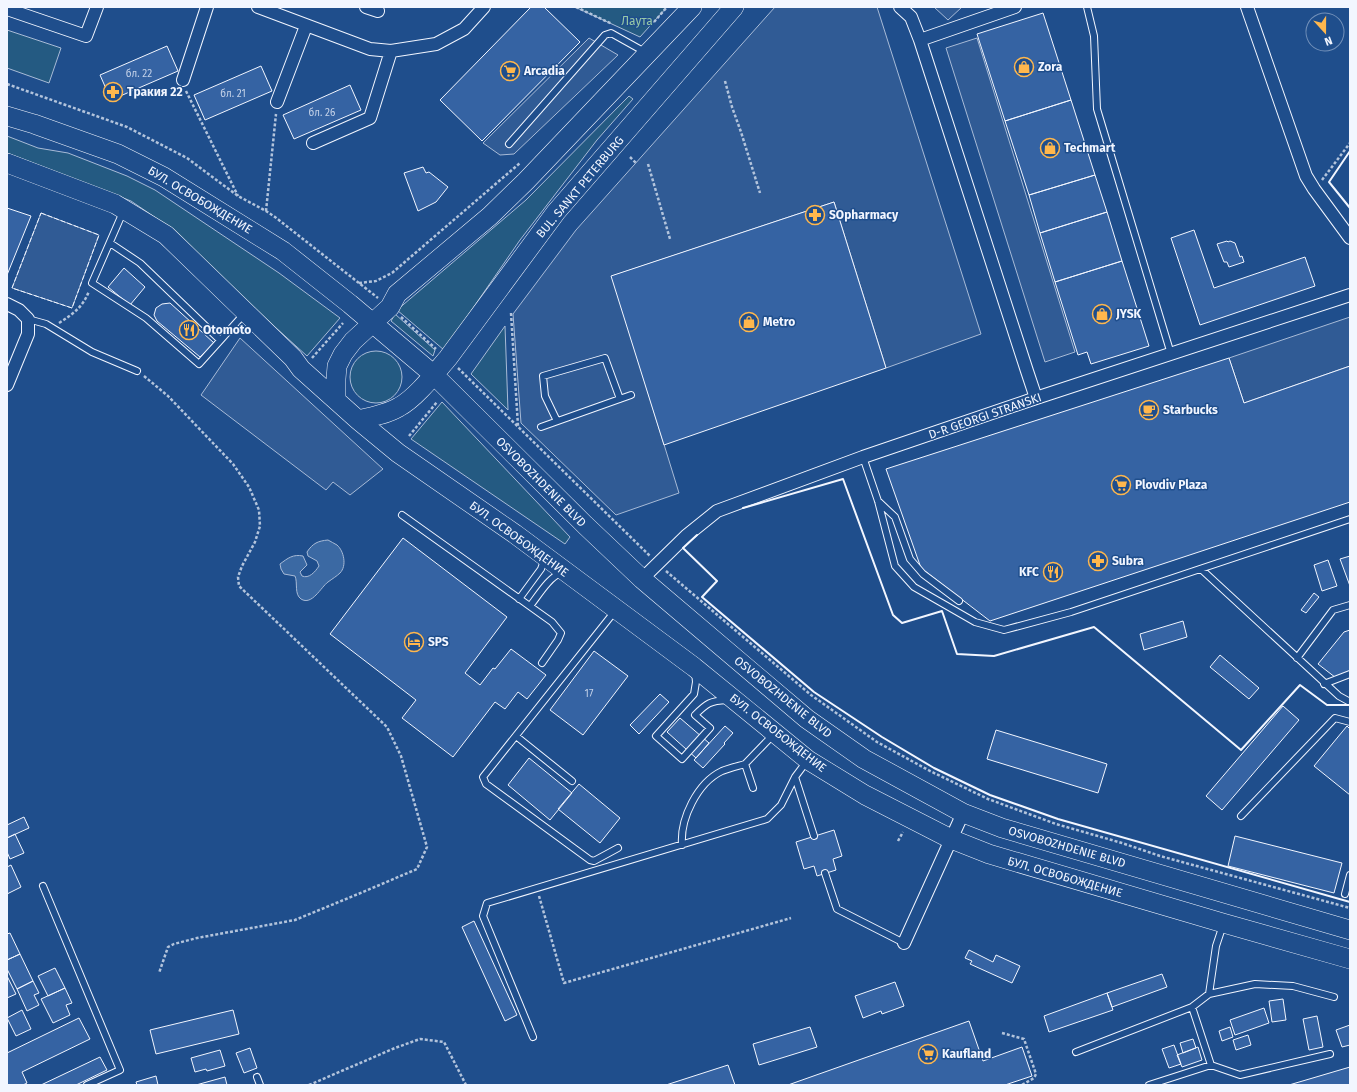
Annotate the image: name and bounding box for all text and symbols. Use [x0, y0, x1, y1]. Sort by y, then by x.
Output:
north arrow [1305, 12, 1345, 52]
park label: Лаута [621, 14, 653, 28]
text: N [1323, 33, 1334, 48]
shop icon: Zora [1013, 56, 1035, 78]
supermarket icon: Arcadia [499, 60, 521, 82]
place label: Zora [1038, 60, 1063, 74]
place label: Arcadia [523, 64, 565, 78]
house number: бл. 22 [126, 68, 152, 80]
pharmacy icon: Тракия 22 [102, 81, 124, 103]
place label: Тракия 22 [127, 85, 183, 99]
house number: бл. 21 [220, 88, 246, 100]
house number: бл. 26 [309, 107, 335, 119]
street label: BUL. SANKT PETERBURG [533, 133, 627, 241]
shop icon: Techmart [1039, 137, 1061, 159]
place label: Techmart [1064, 141, 1116, 155]
street label: БУЛ. ОСВОБОЖДЕНИЕ [145, 163, 255, 237]
pharmacy icon: SOpharmacy [804, 204, 826, 226]
place label: SOpharmacy [829, 208, 899, 222]
shop icon: JYSK [1091, 303, 1113, 325]
place label: JYSK [1115, 307, 1142, 321]
shop icon: Metro [738, 311, 760, 333]
place label: Metro [763, 315, 795, 329]
restaurant icon: Otomoto [178, 319, 200, 341]
place label: Otomoto [203, 323, 251, 337]
street label: D-R GEORGI STRANSKI [927, 390, 1043, 442]
cafe icon: Starbucks [1138, 399, 1160, 421]
place label: Starbucks [1163, 403, 1218, 417]
street label: OSVOBOZHDENIE BLVD [493, 434, 589, 530]
supermarket icon: Plovdiv Plaza [1110, 474, 1132, 496]
place label: Plovdiv Plaza [1135, 478, 1208, 492]
street label: БУЛ. ОСВОБОЖДЕНИЕ [467, 498, 571, 580]
pharmacy icon: Subra [1087, 550, 1109, 572]
place label: Subra [1112, 554, 1144, 568]
restaurant icon: KFC [1042, 561, 1064, 583]
place label: KFC [1019, 565, 1039, 579]
hotel icon: SPS [403, 631, 425, 653]
place label: SPS [428, 635, 449, 649]
street label: OSVOBOZHDENIE BLVD [731, 653, 835, 741]
house number: 17 [585, 688, 594, 700]
street label: БУЛ. ОСВОБОЖДЕНИЕ [727, 691, 829, 775]
street label: OSVOBOZHDENIE BLVD [1007, 824, 1128, 871]
street label: БУЛ. ОСВОБОЖДЕНИЕ [1006, 854, 1124, 900]
supermarket icon: Kaufland [917, 1043, 939, 1065]
place label: Kaufland [942, 1047, 991, 1061]

